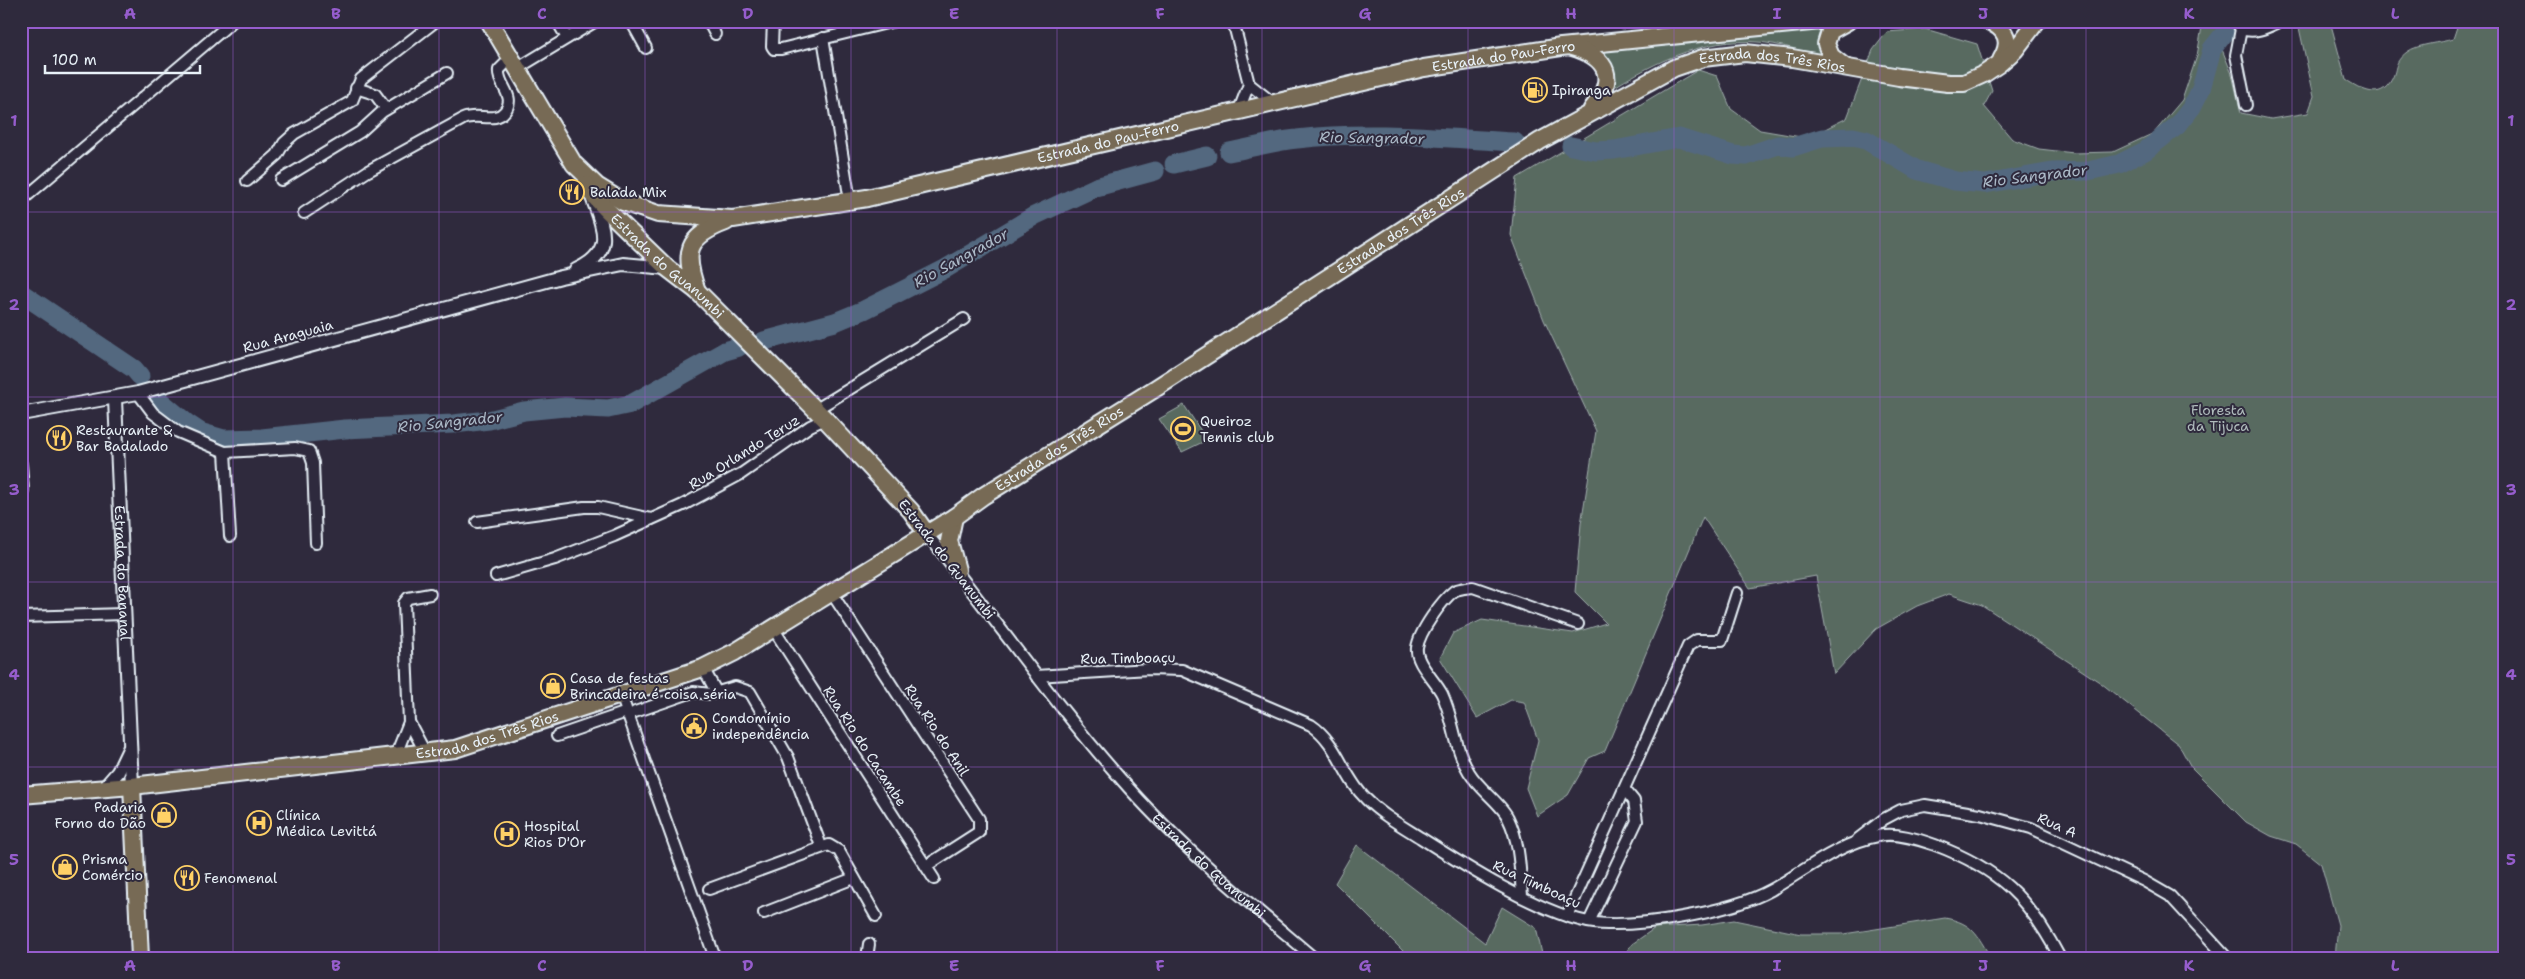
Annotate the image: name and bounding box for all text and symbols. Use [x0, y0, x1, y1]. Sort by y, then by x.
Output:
text: A [124, 3, 136, 24]
text: B [331, 3, 341, 24]
text: C [537, 3, 547, 24]
text: D [742, 3, 754, 24]
text: E [949, 3, 959, 24]
text: F [1155, 3, 1165, 24]
text: G [1359, 3, 1372, 24]
text: H [1565, 3, 1577, 24]
text: I [1773, 3, 1782, 24]
text: J [1978, 3, 1988, 24]
text: K [2184, 3, 2195, 24]
text: L [2391, 3, 2400, 24]
street label: Estrada do Pau-Ferro [1431, 37, 1576, 76]
scale bar [45, 42, 200, 74]
street label: Estrada dos Três Rios [1698, 44, 1847, 76]
text: 100 m [52, 50, 97, 70]
fuel station icon: Ipiranga [1522, 77, 1548, 103]
place label: Ipiranga [1552, 81, 1611, 99]
text: 1 [10, 110, 18, 131]
text: 1 [2507, 110, 2515, 131]
street label: Estrada do Pau-Ferro [1035, 117, 1181, 167]
water label: Rio Sangrador [1319, 127, 1426, 149]
water label: Rio Sangrador [1981, 160, 2089, 192]
restaurant icon: Balada Mix [559, 179, 585, 205]
place label: Balada Mix [590, 183, 667, 201]
street label: Estrada dos Três Rios [1334, 183, 1468, 278]
street label: Estrada do Guanumbi [607, 209, 728, 322]
water label: Rio Sangrador [910, 223, 1013, 292]
text: 2 [8, 294, 20, 315]
text: 2 [2505, 294, 2517, 315]
street label: Rua Araguaia [241, 315, 335, 357]
park label: Floresta da Tijuca [2187, 401, 2249, 435]
street label: Estrada dos Três Rios [992, 402, 1127, 495]
water label: Rio Sangrador [397, 406, 504, 437]
street label: Rua Orlando Teruz [685, 411, 803, 493]
place label: Queiroz Tennis club [1200, 412, 1274, 446]
sports icon: Queiroz Tennis club [1170, 416, 1196, 442]
place label: Restaurante & Bar Badalado [76, 421, 172, 455]
restaurant icon: Restaurante & Bar Badalado [46, 425, 72, 451]
text: 3 [8, 479, 20, 500]
text: 3 [2505, 479, 2517, 500]
street label: Estrada do Guanumbi [894, 495, 1000, 623]
street label: Estrada do Bananal [111, 505, 135, 642]
street label: Rua Timboaçu [1080, 648, 1176, 668]
text: 4 [8, 664, 20, 685]
text: 4 [2505, 664, 2517, 685]
place label: Casa de festas Brincadeira é coisa séria [570, 669, 736, 703]
shop icon: Casa de festas Brincadeira é coisa séria [540, 673, 566, 699]
street label: Rua Rio do Anil [901, 681, 974, 780]
street label: Rua Rio do Cacambe [819, 682, 911, 810]
street label: Estrada dos Três Rios [415, 707, 561, 762]
place label: Condomínio independência [712, 709, 810, 743]
public building icon: Condomínio independência [681, 713, 707, 739]
place label: Padaria Forno do Dão [54, 798, 146, 832]
shop icon: Padaria Forno do Dão [151, 802, 177, 828]
place label: Clínica Médica Levittá [276, 806, 377, 840]
street label: Rua A [2035, 808, 2079, 842]
street label: Estrada do Guanumbi [1148, 809, 1269, 922]
hospital icon: Clínica Médica Levittá [246, 810, 272, 836]
place label: Hospital Rios D'Or [524, 817, 586, 851]
hospital icon: Hospital Rios D'Or [494, 821, 520, 847]
text: 5 [9, 849, 19, 870]
text: 5 [2506, 849, 2516, 870]
place label: Prisma Comércio [82, 850, 143, 884]
shop icon: Prisma Comércio [52, 854, 78, 880]
street label: Rua Timboaçu [1490, 856, 1584, 912]
restaurant icon: Fenomenal [174, 865, 200, 891]
place label: Fenomenal [204, 869, 278, 887]
text: A [124, 955, 136, 976]
text: B [331, 955, 341, 976]
text: C [537, 955, 547, 976]
text: D [742, 955, 754, 976]
text: E [949, 955, 959, 976]
text: F [1155, 955, 1165, 976]
text: G [1359, 955, 1372, 976]
text: H [1565, 955, 1577, 976]
text: I [1773, 955, 1782, 976]
text: J [1978, 955, 1988, 976]
text: K [2184, 955, 2195, 976]
text: L [2391, 955, 2400, 976]

